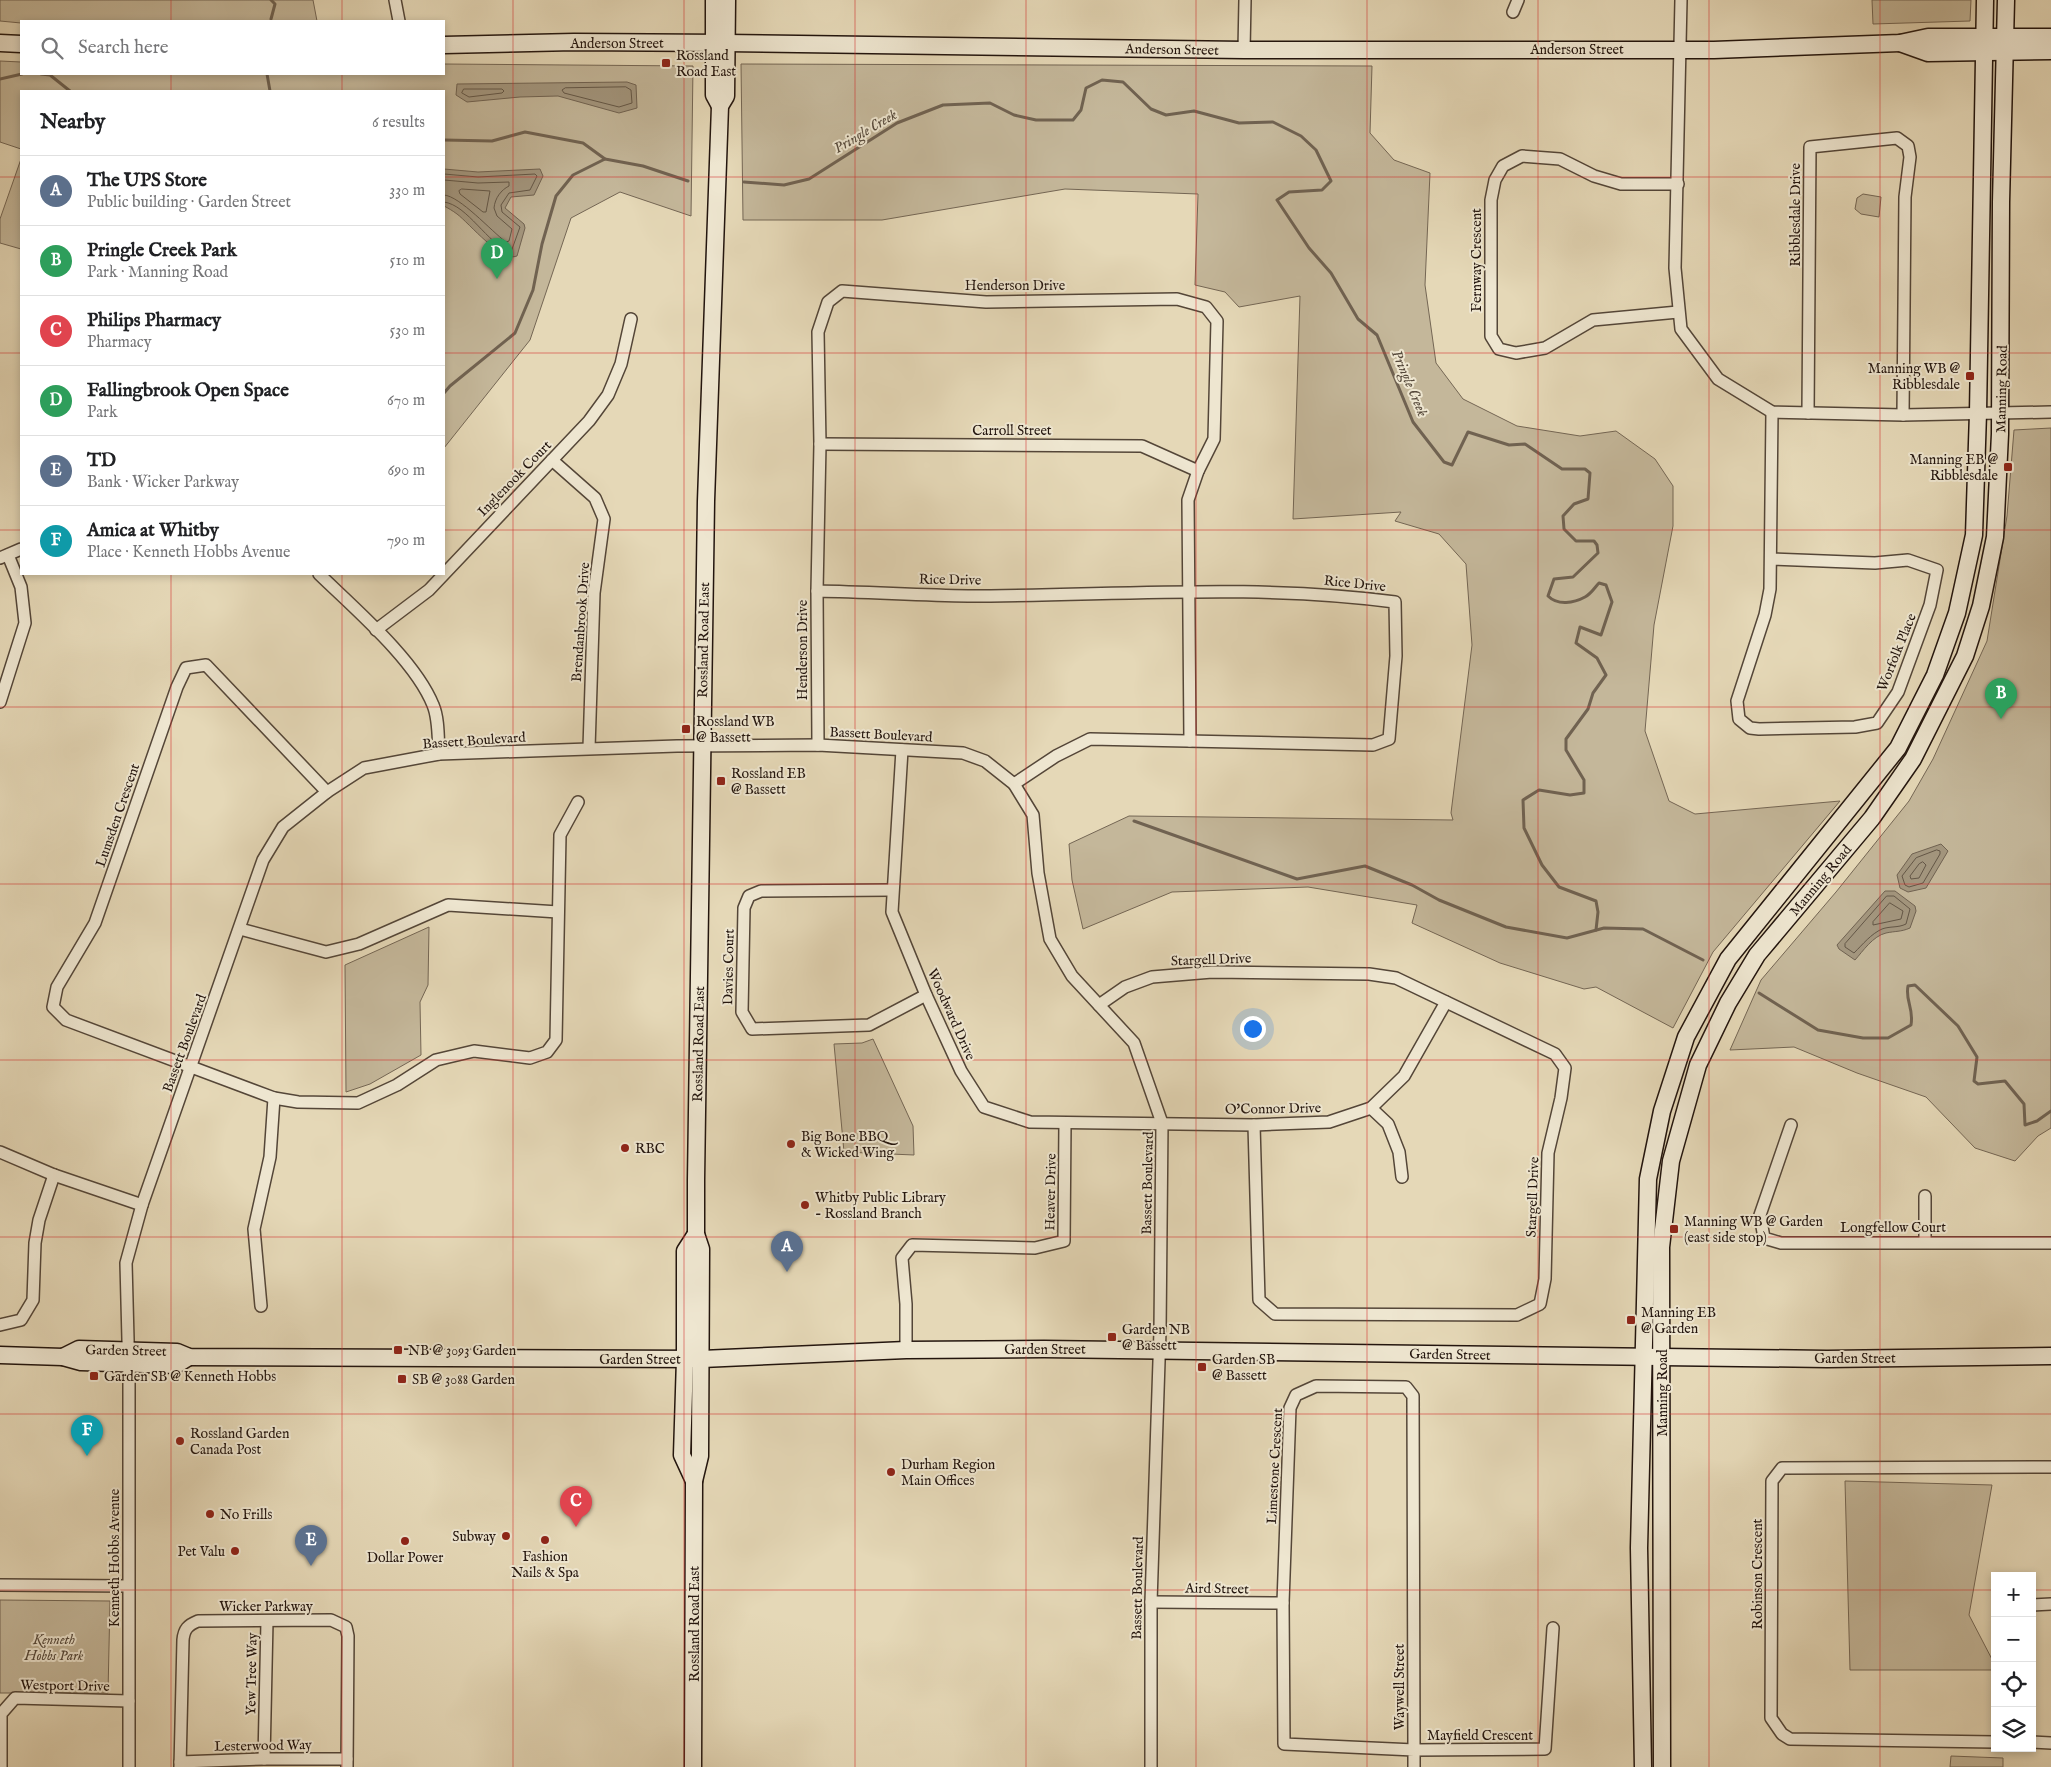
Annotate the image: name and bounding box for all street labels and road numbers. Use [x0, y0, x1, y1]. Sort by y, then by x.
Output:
street label: Anderson Street [569, 35, 664, 53]
street label: Anderson Street [1124, 40, 1219, 60]
street label: Anderson Street [1529, 41, 1624, 59]
street label: Ribblesdale Drive [1787, 163, 1805, 267]
street label: Fernway Crescent [1468, 208, 1486, 312]
street label: Henderson Drive [965, 277, 1066, 295]
street label: Manning Road [1992, 345, 2012, 433]
street label: Carroll Street [972, 422, 1052, 440]
street label: Inglenook Court [474, 437, 556, 521]
street label: Brendanbrook Drive [568, 561, 594, 683]
street label: Rice Drive [919, 570, 982, 590]
street label: Rice Drive [1323, 572, 1387, 596]
street label: Rossland Road East [694, 582, 714, 698]
street label: Henderson Drive [794, 599, 812, 700]
street label: Worfolk Place [1873, 610, 1921, 694]
street label: Bassett Boulevard [829, 723, 934, 747]
street label: Bassett Boulevard [422, 728, 527, 754]
street label: Lumsden Crescent [92, 761, 144, 870]
street label: Manning Road [1786, 841, 1856, 920]
street label: Davies Court [719, 929, 739, 1005]
street label: Stargell Drive [1170, 950, 1252, 970]
street label: Woodward Drive [923, 966, 980, 1064]
street label: Rossland Road East [689, 986, 709, 1102]
street label: Bassett Boulevard [159, 991, 211, 1095]
street label: O'Connor Drive [1225, 1099, 1322, 1119]
street label: Bassett Boulevard [1138, 1131, 1158, 1235]
street label: Heaver Drive [1041, 1153, 1061, 1231]
street label: Stargell Drive [1523, 1156, 1543, 1238]
street label: Longfellow Court [1840, 1219, 1946, 1237]
street label: Garden Street [85, 1341, 167, 1361]
street label: Garden Street [1004, 1341, 1086, 1359]
street label: Garden Street [1409, 1345, 1491, 1365]
street label: Manning Road [1654, 1349, 1672, 1437]
street label: Garden Street [1814, 1350, 1896, 1368]
street label: Garden Street [599, 1351, 681, 1369]
street label: Limestone Crescent [1263, 1407, 1287, 1525]
street label: Kenneth Hobbs Avenue [106, 1488, 124, 1627]
street label: Robinson Crescent [1749, 1518, 1767, 1629]
street label: Bassett Boulevard [1128, 1536, 1148, 1640]
street label: Rossland Road East [686, 1566, 704, 1682]
street label: Aird Street [1184, 1579, 1249, 1599]
street label: Wicker Parkway [219, 1598, 313, 1616]
street label: Yew Tree Way [242, 1632, 262, 1716]
street label: Waywell Street [1391, 1644, 1409, 1730]
street label: Westport Drive [20, 1676, 110, 1696]
street label: Mayfield Crescent [1427, 1727, 1533, 1745]
street label: Lesterwood Way [214, 1736, 312, 1756]

